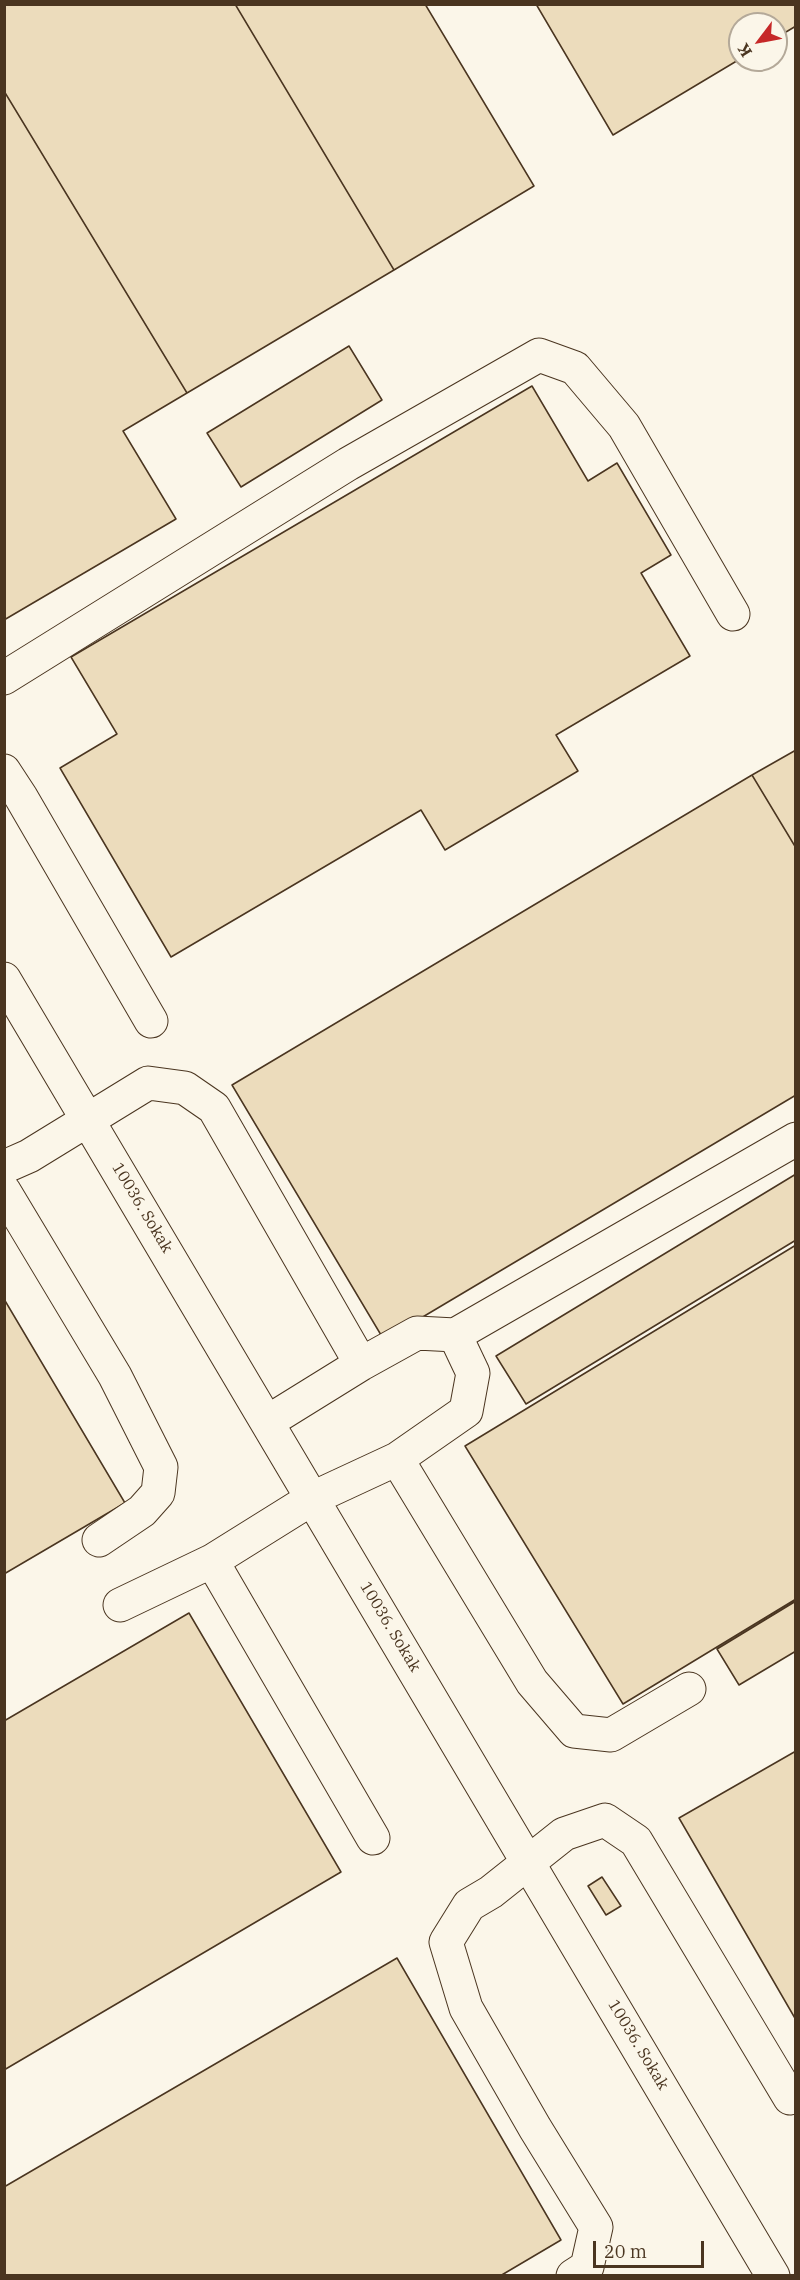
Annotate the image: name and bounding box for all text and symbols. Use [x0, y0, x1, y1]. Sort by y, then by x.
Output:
north arrow [728, 12, 788, 72]
text: K [733, 40, 756, 61]
street label: 10036. Sokak [108, 1159, 176, 1257]
street label: 10036. Sokak [356, 1578, 424, 1676]
street label: 10036. Sokak [604, 1996, 672, 2094]
scale bar [596, 2229, 707, 2267]
text: 20 m [604, 2240, 647, 2263]

